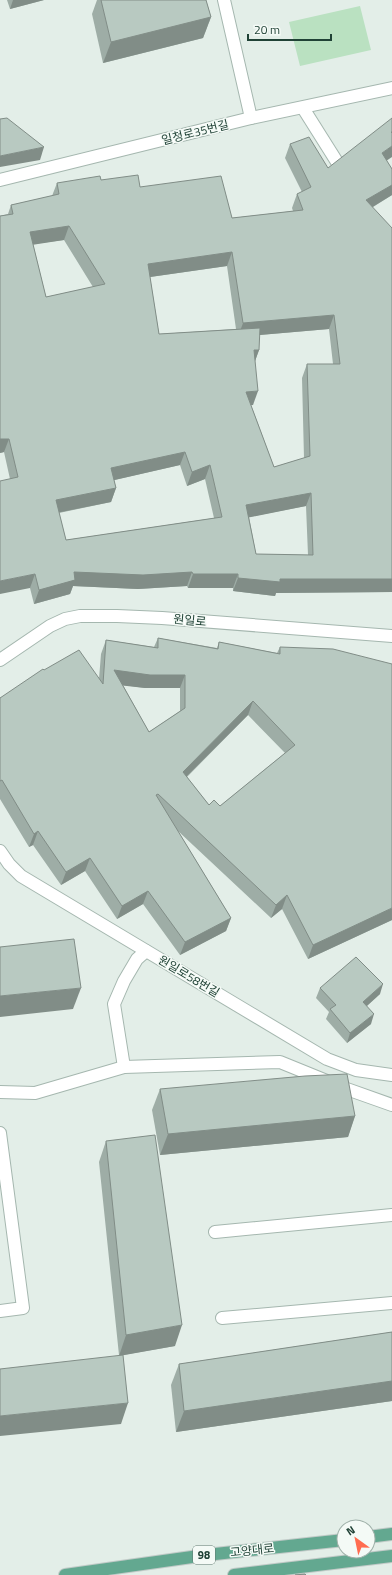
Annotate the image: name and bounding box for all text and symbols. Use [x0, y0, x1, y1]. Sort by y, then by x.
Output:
scale bar [248, 16, 331, 42]
text: 20 m [254, 20, 280, 39]
street label: 일청로35번길 [159, 114, 231, 150]
street label: 원일로 [173, 609, 207, 631]
street label: 원일로58번길 [155, 950, 223, 1002]
north arrow [336, 1519, 376, 1559]
text: N [343, 1522, 358, 1539]
street label: 고양대로 [229, 1538, 275, 1562]
road number: 98 [193, 1546, 215, 1564]

